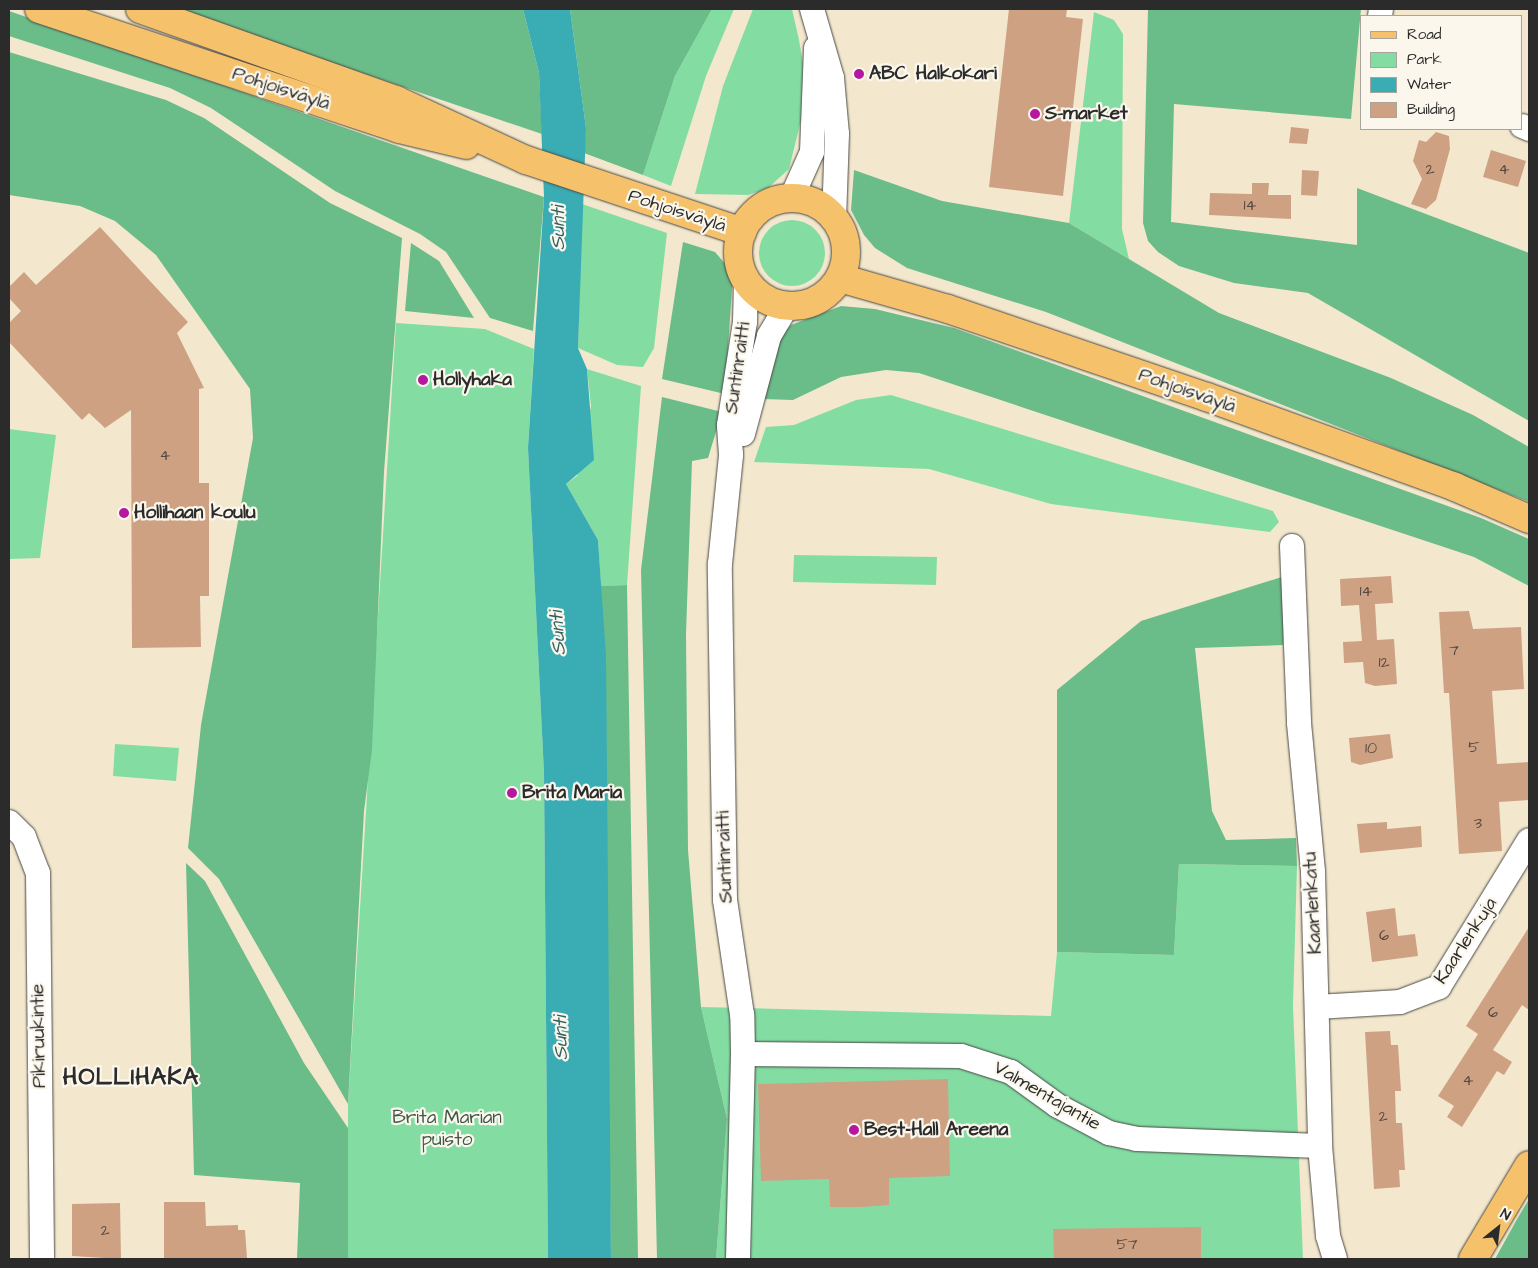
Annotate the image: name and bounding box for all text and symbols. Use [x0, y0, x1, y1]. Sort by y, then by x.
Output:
legend [1360, 15, 1523, 130]
text: Road [1407, 24, 1441, 45]
text: Park [1407, 49, 1442, 70]
street label: Pohjoisväylä [229, 63, 333, 115]
place label: ABC Halkokari [869, 63, 997, 85]
marker: ABC Halkokari [853, 68, 865, 80]
text: Water [1407, 74, 1451, 95]
text: Building [1407, 99, 1455, 120]
place label: S-market [1045, 103, 1128, 125]
marker: S-market [1029, 108, 1041, 120]
house number: 2 [1425, 159, 1435, 179]
house number: 4 [1499, 159, 1509, 179]
street label: Pohjoisväylä [625, 185, 729, 237]
house number: 14 [1244, 195, 1256, 215]
water label: Sunti [546, 206, 570, 250]
street label: Suntinraitti [720, 321, 756, 415]
street label: Pohjoisväylä [1135, 364, 1239, 418]
place label: Hollyhaka [433, 369, 512, 391]
marker: Hollyhaka [417, 374, 429, 386]
house number: 4 [160, 445, 170, 465]
place label: Hollihaan koulu [134, 502, 256, 524]
marker: Hollihaan koulu [118, 507, 130, 519]
house number: 14 [1360, 581, 1372, 601]
water label: Sunti [544, 610, 572, 656]
house number: 7 [1449, 640, 1459, 660]
house number: 12 [1378, 652, 1390, 672]
house number: 5 [1468, 737, 1480, 757]
house number: 10 [1365, 738, 1377, 758]
place label: Brita Maria [522, 782, 622, 804]
marker: Brita Maria [506, 787, 518, 799]
street label: Suntinraitti [712, 810, 738, 904]
house number: 3 [1474, 813, 1482, 833]
street label: Kaarlenkatu [1299, 851, 1327, 955]
street label: Kaarlenkuja [1430, 894, 1502, 988]
house number: 6 [1379, 925, 1389, 945]
street label: Pikiruukintie [27, 984, 51, 1088]
house number: 6 [1488, 1002, 1498, 1022]
water label: Sunti [549, 1016, 573, 1060]
street label: Valmentajantie [989, 1056, 1105, 1136]
district label: HOLLIHAKA [62, 1064, 200, 1092]
house number: 4 [1463, 1070, 1473, 1090]
house number: 2 [1378, 1106, 1388, 1126]
park label: Brita Marian puisto [392, 1107, 502, 1151]
place label: Best‑Hall Areena [864, 1119, 1008, 1141]
marker: Best‑Hall Areena [848, 1124, 860, 1136]
north arrow [1473, 1203, 1523, 1253]
text: N [1497, 1204, 1514, 1226]
house number: 2 [100, 1220, 110, 1240]
house number: 57 [1116, 1234, 1138, 1254]

